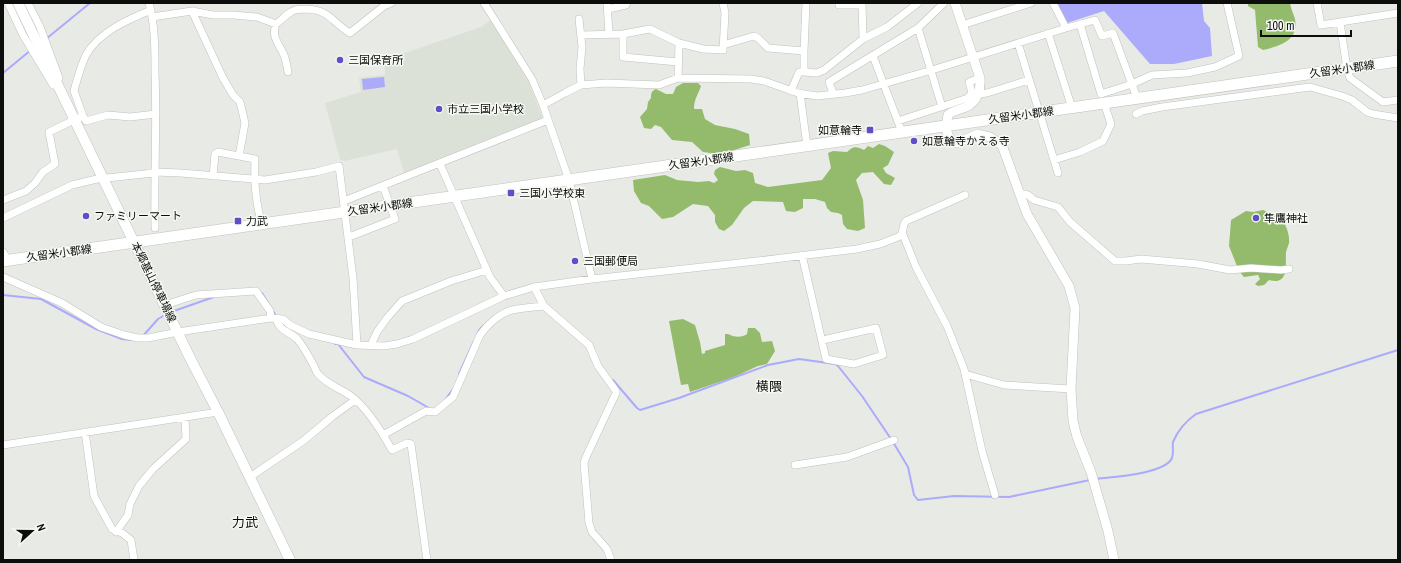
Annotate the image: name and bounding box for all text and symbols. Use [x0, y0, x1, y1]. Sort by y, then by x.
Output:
scale bar [1261, 12, 1351, 38]
text: 100 m [1267, 18, 1294, 34]
place label: 三国保育所 [348, 53, 404, 67]
marker: 三国保育所 [335, 55, 345, 65]
street label: 久留米小郡線 [1308, 57, 1376, 81]
place label: 市立三国小学校 [447, 102, 524, 116]
street label: 久留米小郡線 [987, 103, 1055, 127]
marker: 市立三国小学校 [434, 104, 444, 114]
place label: 如意輪寺 [818, 123, 862, 137]
marker: 如意輪寺 [865, 125, 875, 135]
place label: 如意輪寺かえる寺 [922, 134, 1010, 148]
marker: 如意輪寺かえる寺 [909, 136, 919, 146]
street label: 久留米小郡線 [667, 149, 735, 173]
place label: 三国小学校東 [519, 186, 585, 200]
marker: 三国小学校東 [506, 188, 516, 198]
street label: 久留米小郡線 [346, 195, 414, 219]
place label: ファミリーマート [94, 209, 182, 223]
marker: ファミリーマート [81, 211, 91, 221]
place label: 隼鷹神社 [1264, 211, 1308, 225]
marker: 隼鷹神社 [1251, 213, 1261, 223]
place label: 力武 [246, 214, 268, 228]
marker: 力武 [233, 216, 243, 226]
street label: 本郷基山停車場線 [128, 239, 180, 325]
street label: 久留米小郡線 [25, 241, 93, 265]
place label: 三国郵便局 [583, 254, 638, 268]
marker: 三国郵便局 [570, 256, 580, 266]
district label: 横隈 [756, 378, 782, 395]
north arrow [12, 511, 52, 551]
district label: 力武 [232, 514, 258, 531]
text: N [34, 522, 49, 533]

